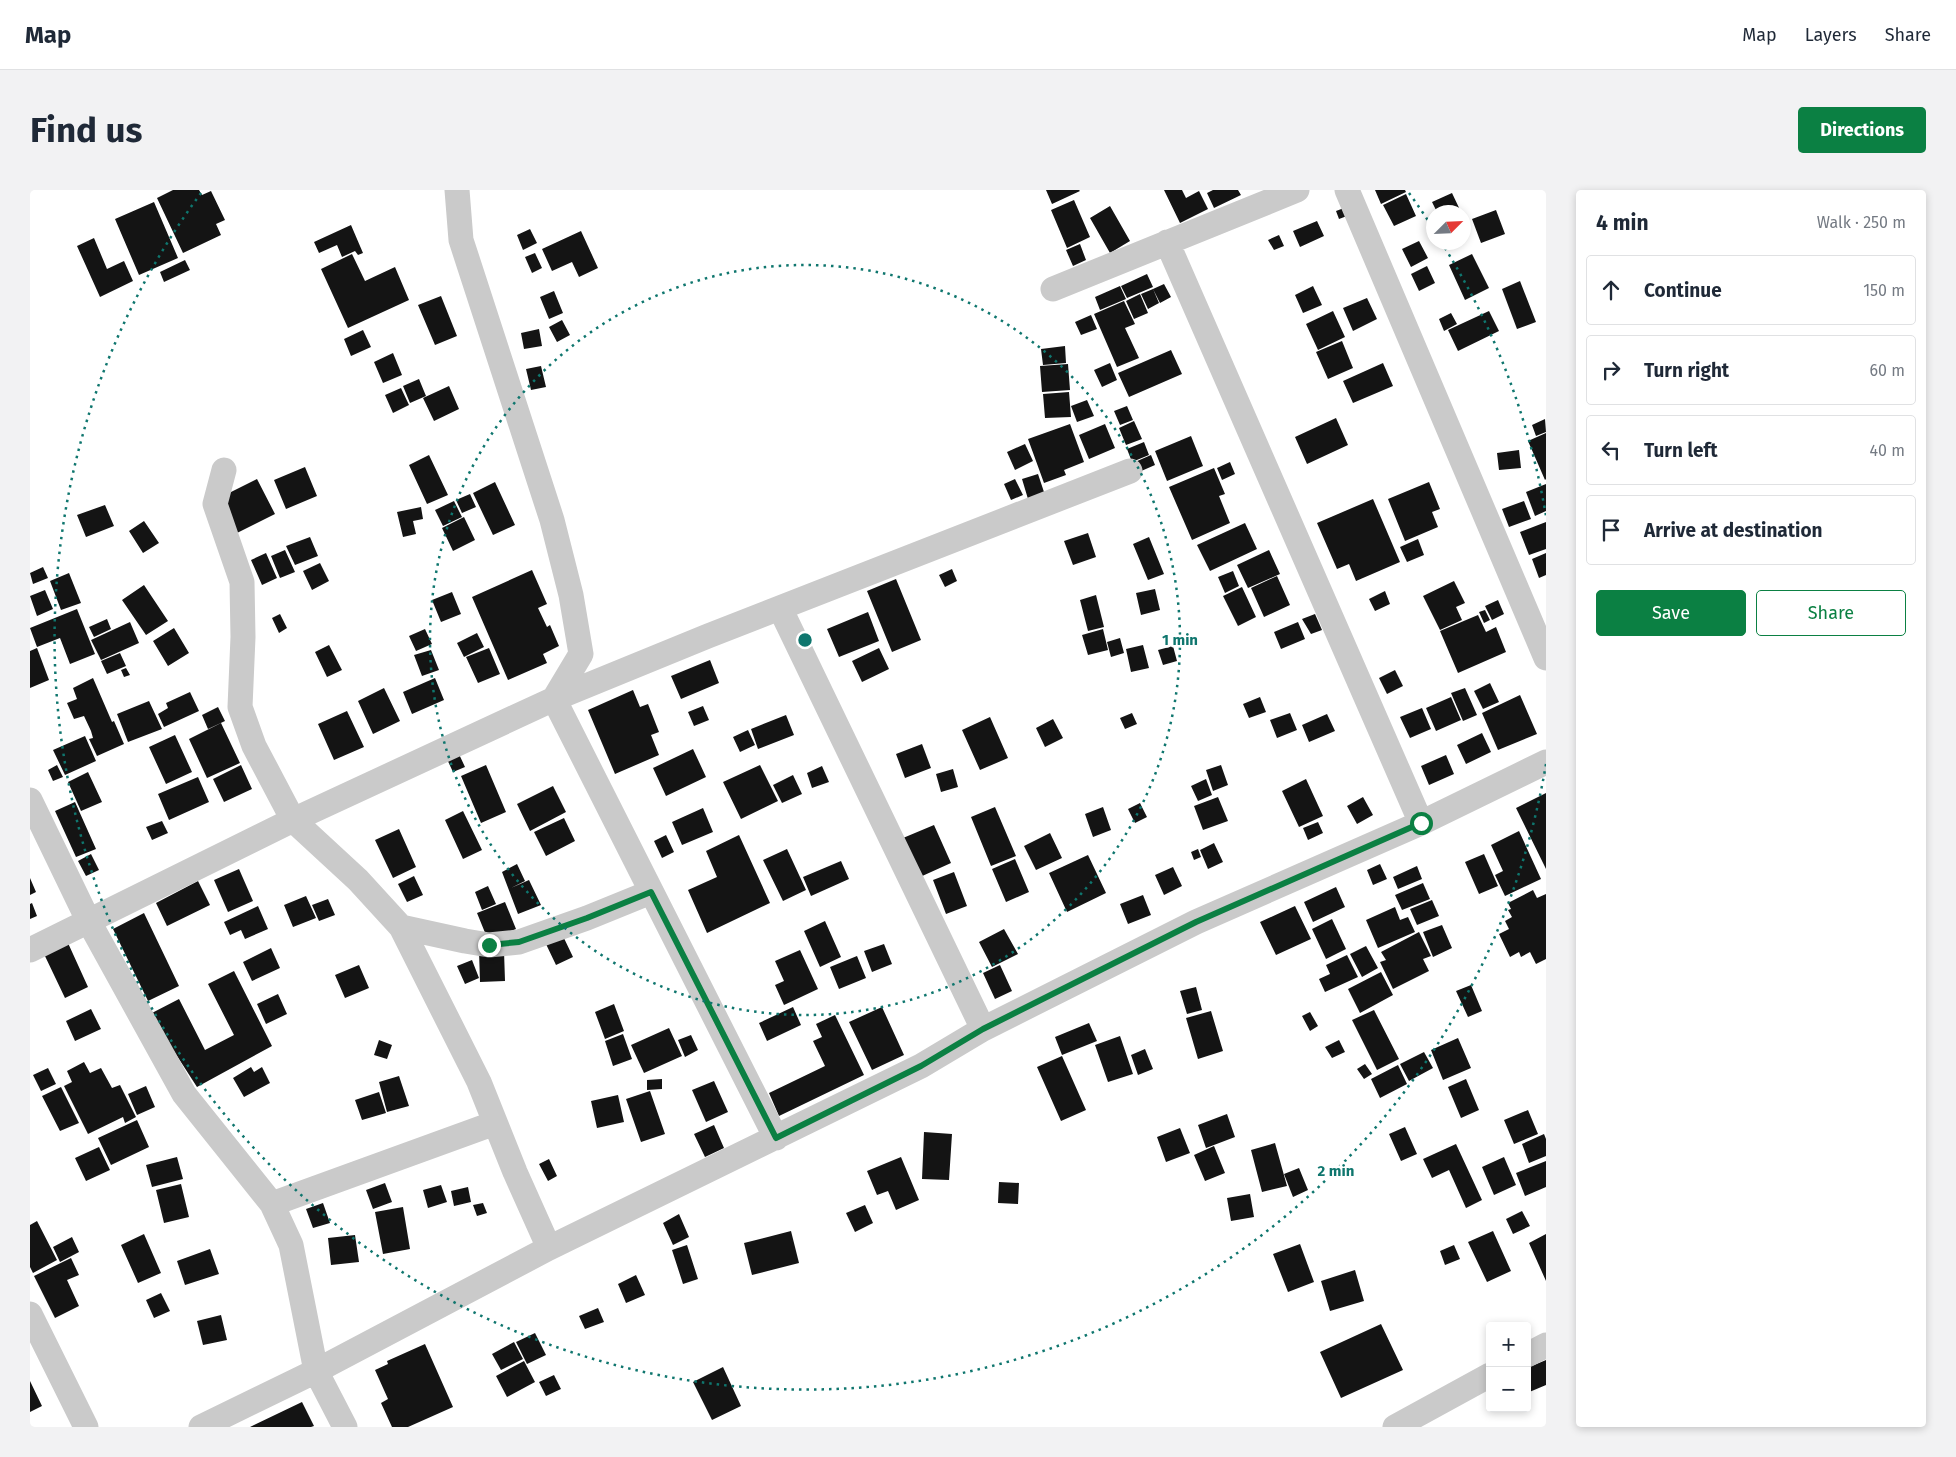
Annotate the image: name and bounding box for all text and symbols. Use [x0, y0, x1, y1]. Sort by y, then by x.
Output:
text: Map [25, 21, 71, 49]
text: Map [1742, 24, 1777, 46]
text: Layers [1805, 24, 1857, 46]
text: Share [1885, 24, 1931, 46]
button: Directions [1798, 107, 1926, 153]
text: Find us [30, 109, 142, 151]
north arrow [1426, 205, 1471, 250]
text: 4 min [1596, 210, 1649, 236]
text: Walk · 250 m [1817, 213, 1906, 232]
icon: ahead [1597, 276, 1625, 304]
text: Continue [1644, 279, 1722, 302]
text: 150 m [1863, 281, 1905, 300]
icon: right [1597, 356, 1625, 384]
text: Turn right [1644, 359, 1729, 382]
text: 60 m [1870, 361, 1905, 380]
icon: left [1597, 436, 1625, 464]
text: Turn left [1644, 439, 1718, 462]
text: 40 m [1870, 441, 1905, 460]
icon: arrive [1597, 516, 1625, 544]
text: Arrive at destination [1644, 519, 1823, 542]
button: Save [1596, 590, 1746, 636]
button: Share [1756, 590, 1906, 636]
centre of rings [796, 631, 814, 649]
text: 1 min [1162, 631, 1198, 649]
route start [1410, 812, 1433, 835]
route end [478, 934, 501, 957]
text: 2 min [1318, 1162, 1354, 1180]
map controls [1486, 1322, 1531, 1412]
button: + [1486, 1322, 1531, 1367]
button: − [1486, 1367, 1531, 1412]

